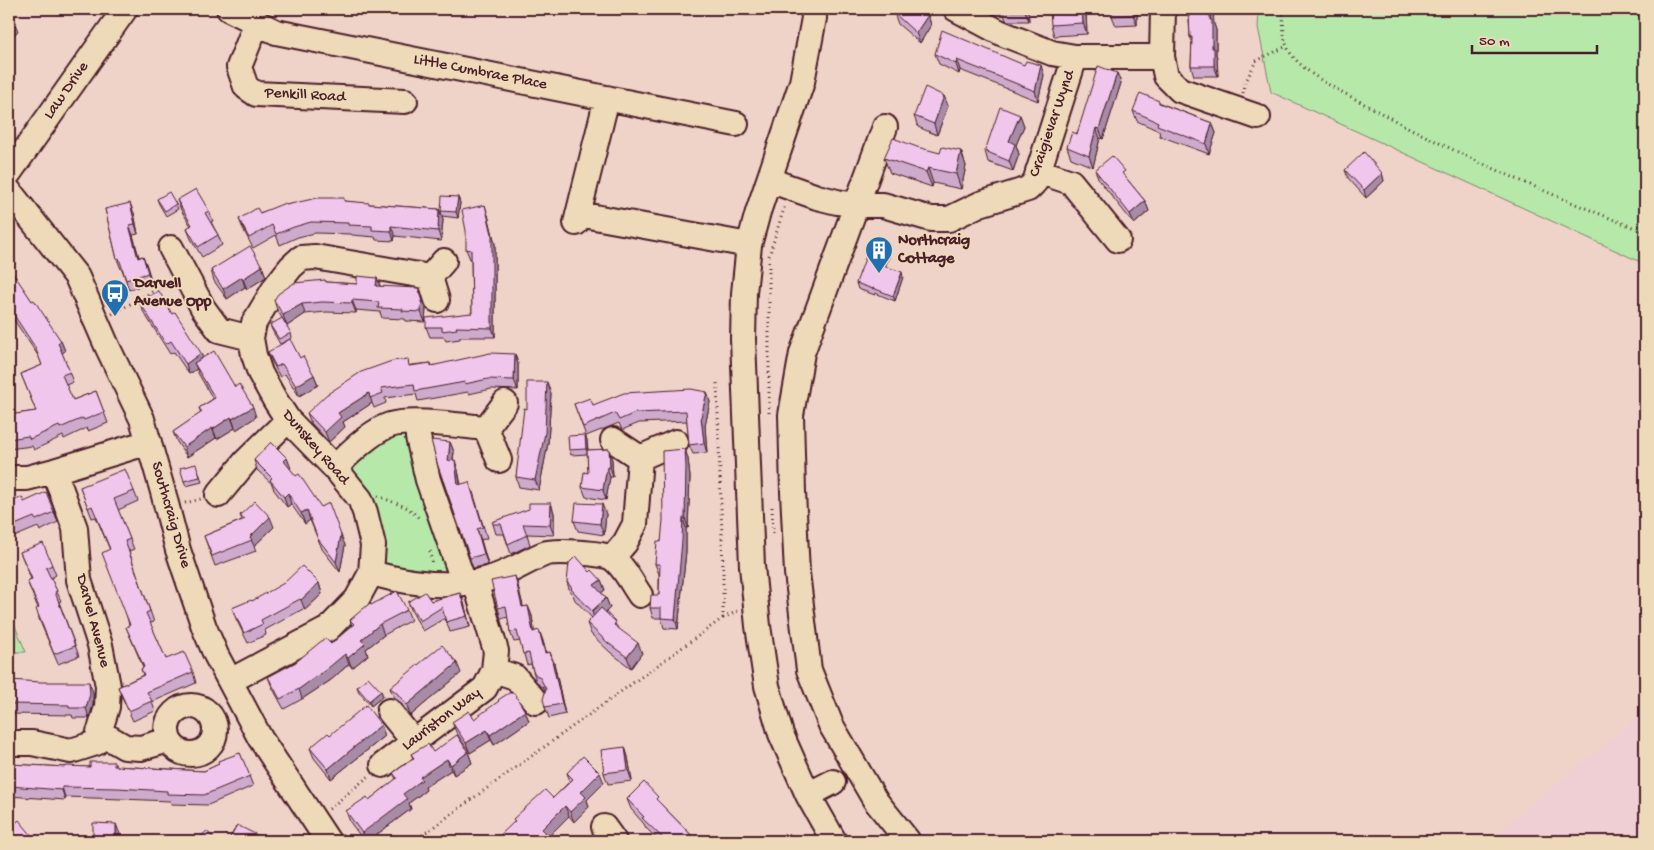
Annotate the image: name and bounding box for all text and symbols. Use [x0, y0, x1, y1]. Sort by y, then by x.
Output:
scale bar [1472, 22, 1596, 54]
text: 50 m [1479, 33, 1510, 51]
street label: Little Cumbrae Place [412, 51, 549, 95]
street label: Law Drive [40, 58, 94, 123]
street label: Craigievar Wynd [1026, 67, 1081, 180]
street label: Penkill Road [263, 84, 348, 108]
place label: Northcraig Cottage [897, 232, 970, 269]
building icon: Northcraig Cottage [864, 235, 894, 274]
place label: Darvell Avenue Opp [132, 275, 211, 312]
bus stop icon: Darvell Avenue Opp [100, 278, 130, 317]
street label: Dunskey Road [277, 406, 354, 491]
street label: Southcraig Drive [146, 460, 194, 571]
street label: Darvel Avenue [70, 571, 114, 670]
street label: Lauriston Way [399, 684, 485, 756]

